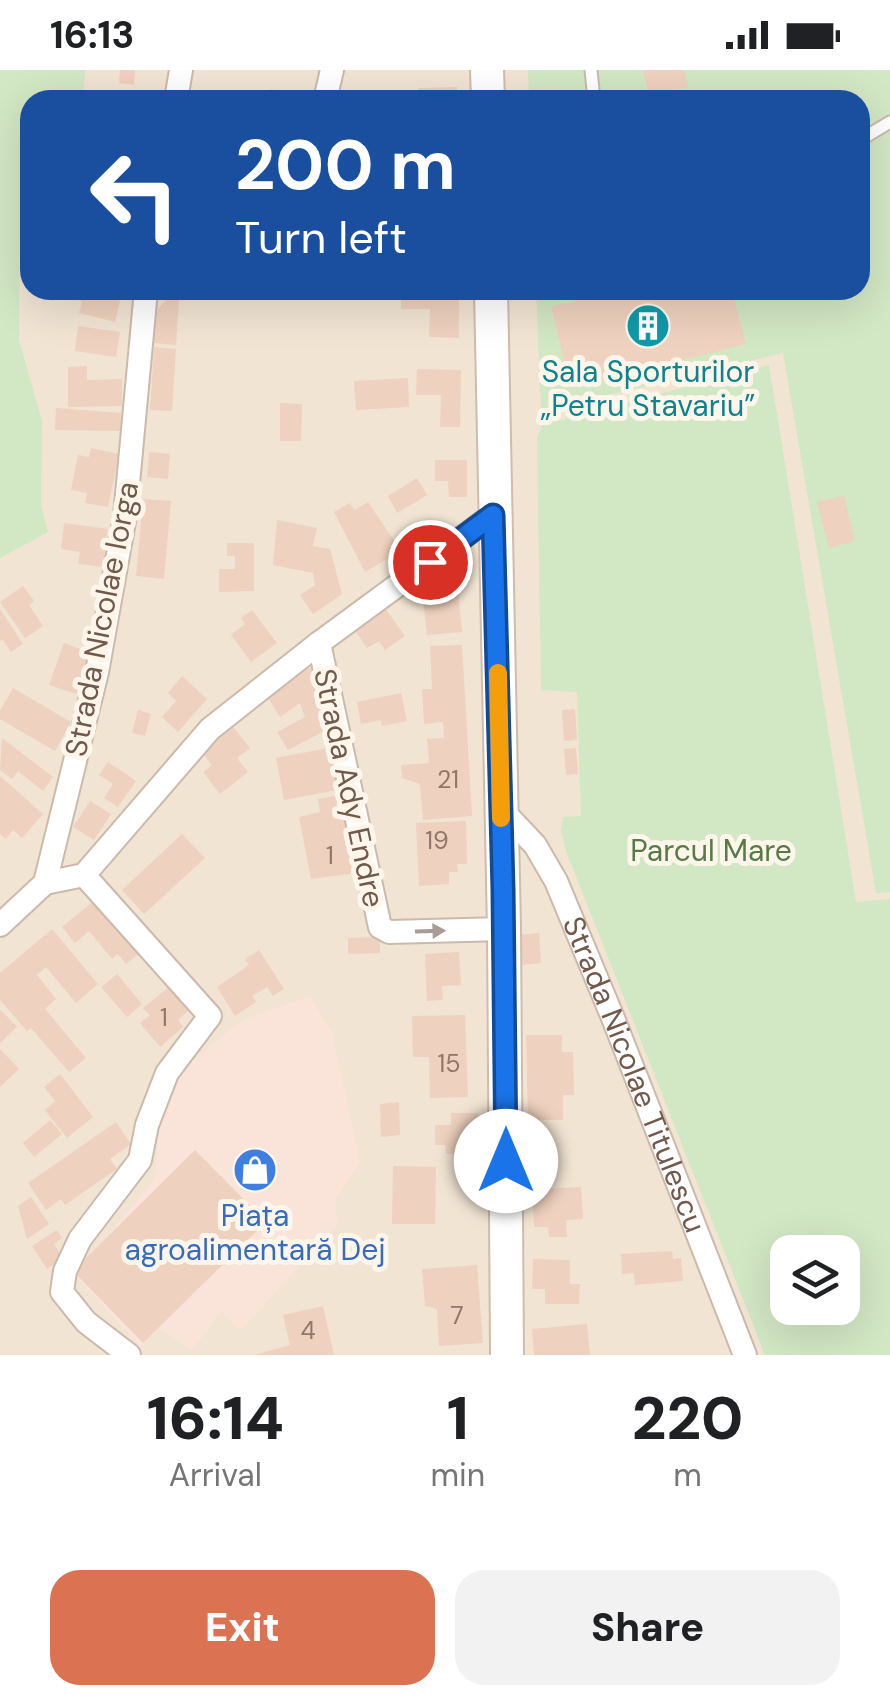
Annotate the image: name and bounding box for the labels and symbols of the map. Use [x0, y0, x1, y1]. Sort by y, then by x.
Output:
building icon: Sala Sporturilor „Petru Stavariu” [625, 303, 671, 349]
place label: Sala Sporturilor „Petru Stavariu” [541, 352, 755, 425]
street label: Strada Nicolae Iorga [56, 478, 147, 760]
pin [388, 520, 473, 605]
street label: Strada Ady Endre [305, 665, 394, 911]
house number: 21 [437, 763, 459, 796]
house number: 19 [425, 824, 449, 857]
park label: Parcul Mare [630, 831, 792, 870]
house number: 1 [326, 839, 334, 872]
street label: Strada Nicolae Titulescu [554, 911, 715, 1238]
one-way arrow [415, 923, 447, 939]
house number: 1 [160, 1001, 168, 1034]
house number: 15 [437, 1047, 461, 1080]
position arrow [454, 1109, 558, 1213]
shop icon: Piața agroalimentară Dej [232, 1147, 278, 1193]
place label: Piața agroalimentară Dej [124, 1196, 386, 1269]
house number: 7 [450, 1299, 464, 1332]
house number: 4 [300, 1314, 316, 1347]

